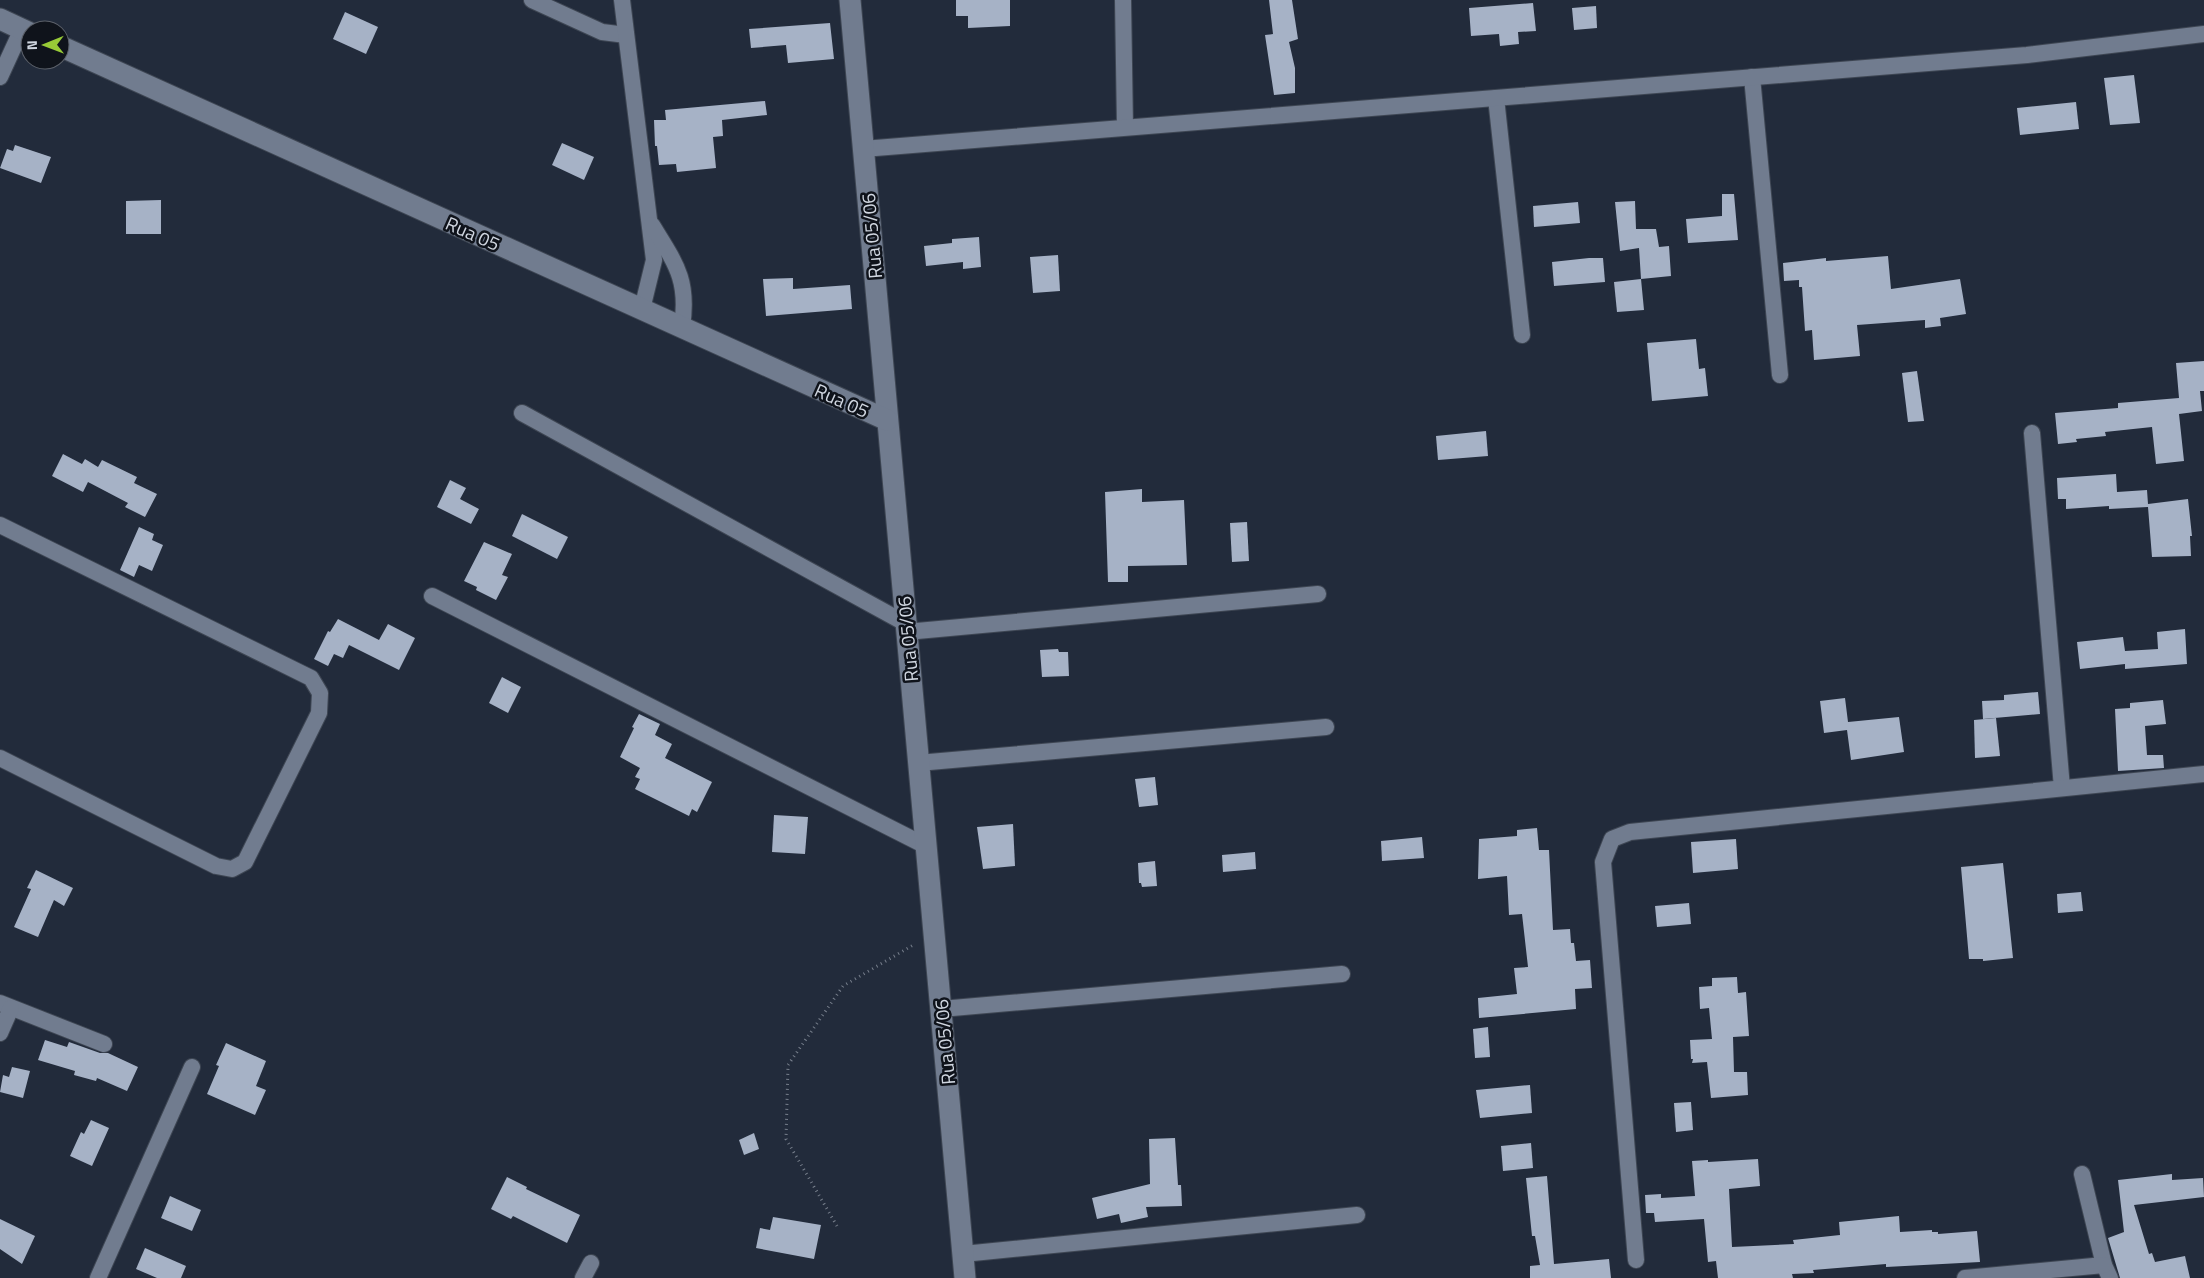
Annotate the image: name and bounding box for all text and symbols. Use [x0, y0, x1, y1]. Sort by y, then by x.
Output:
north arrow [20, 20, 70, 70]
text: N [21, 40, 42, 50]
street label: Rua 05/06 [853, 192, 889, 280]
street label: Rua 05 [441, 208, 505, 258]
street label: Rua 05 [810, 375, 874, 425]
street label: Rua 05/06 [889, 595, 925, 683]
street label: Rua 05/06 [926, 998, 962, 1086]

